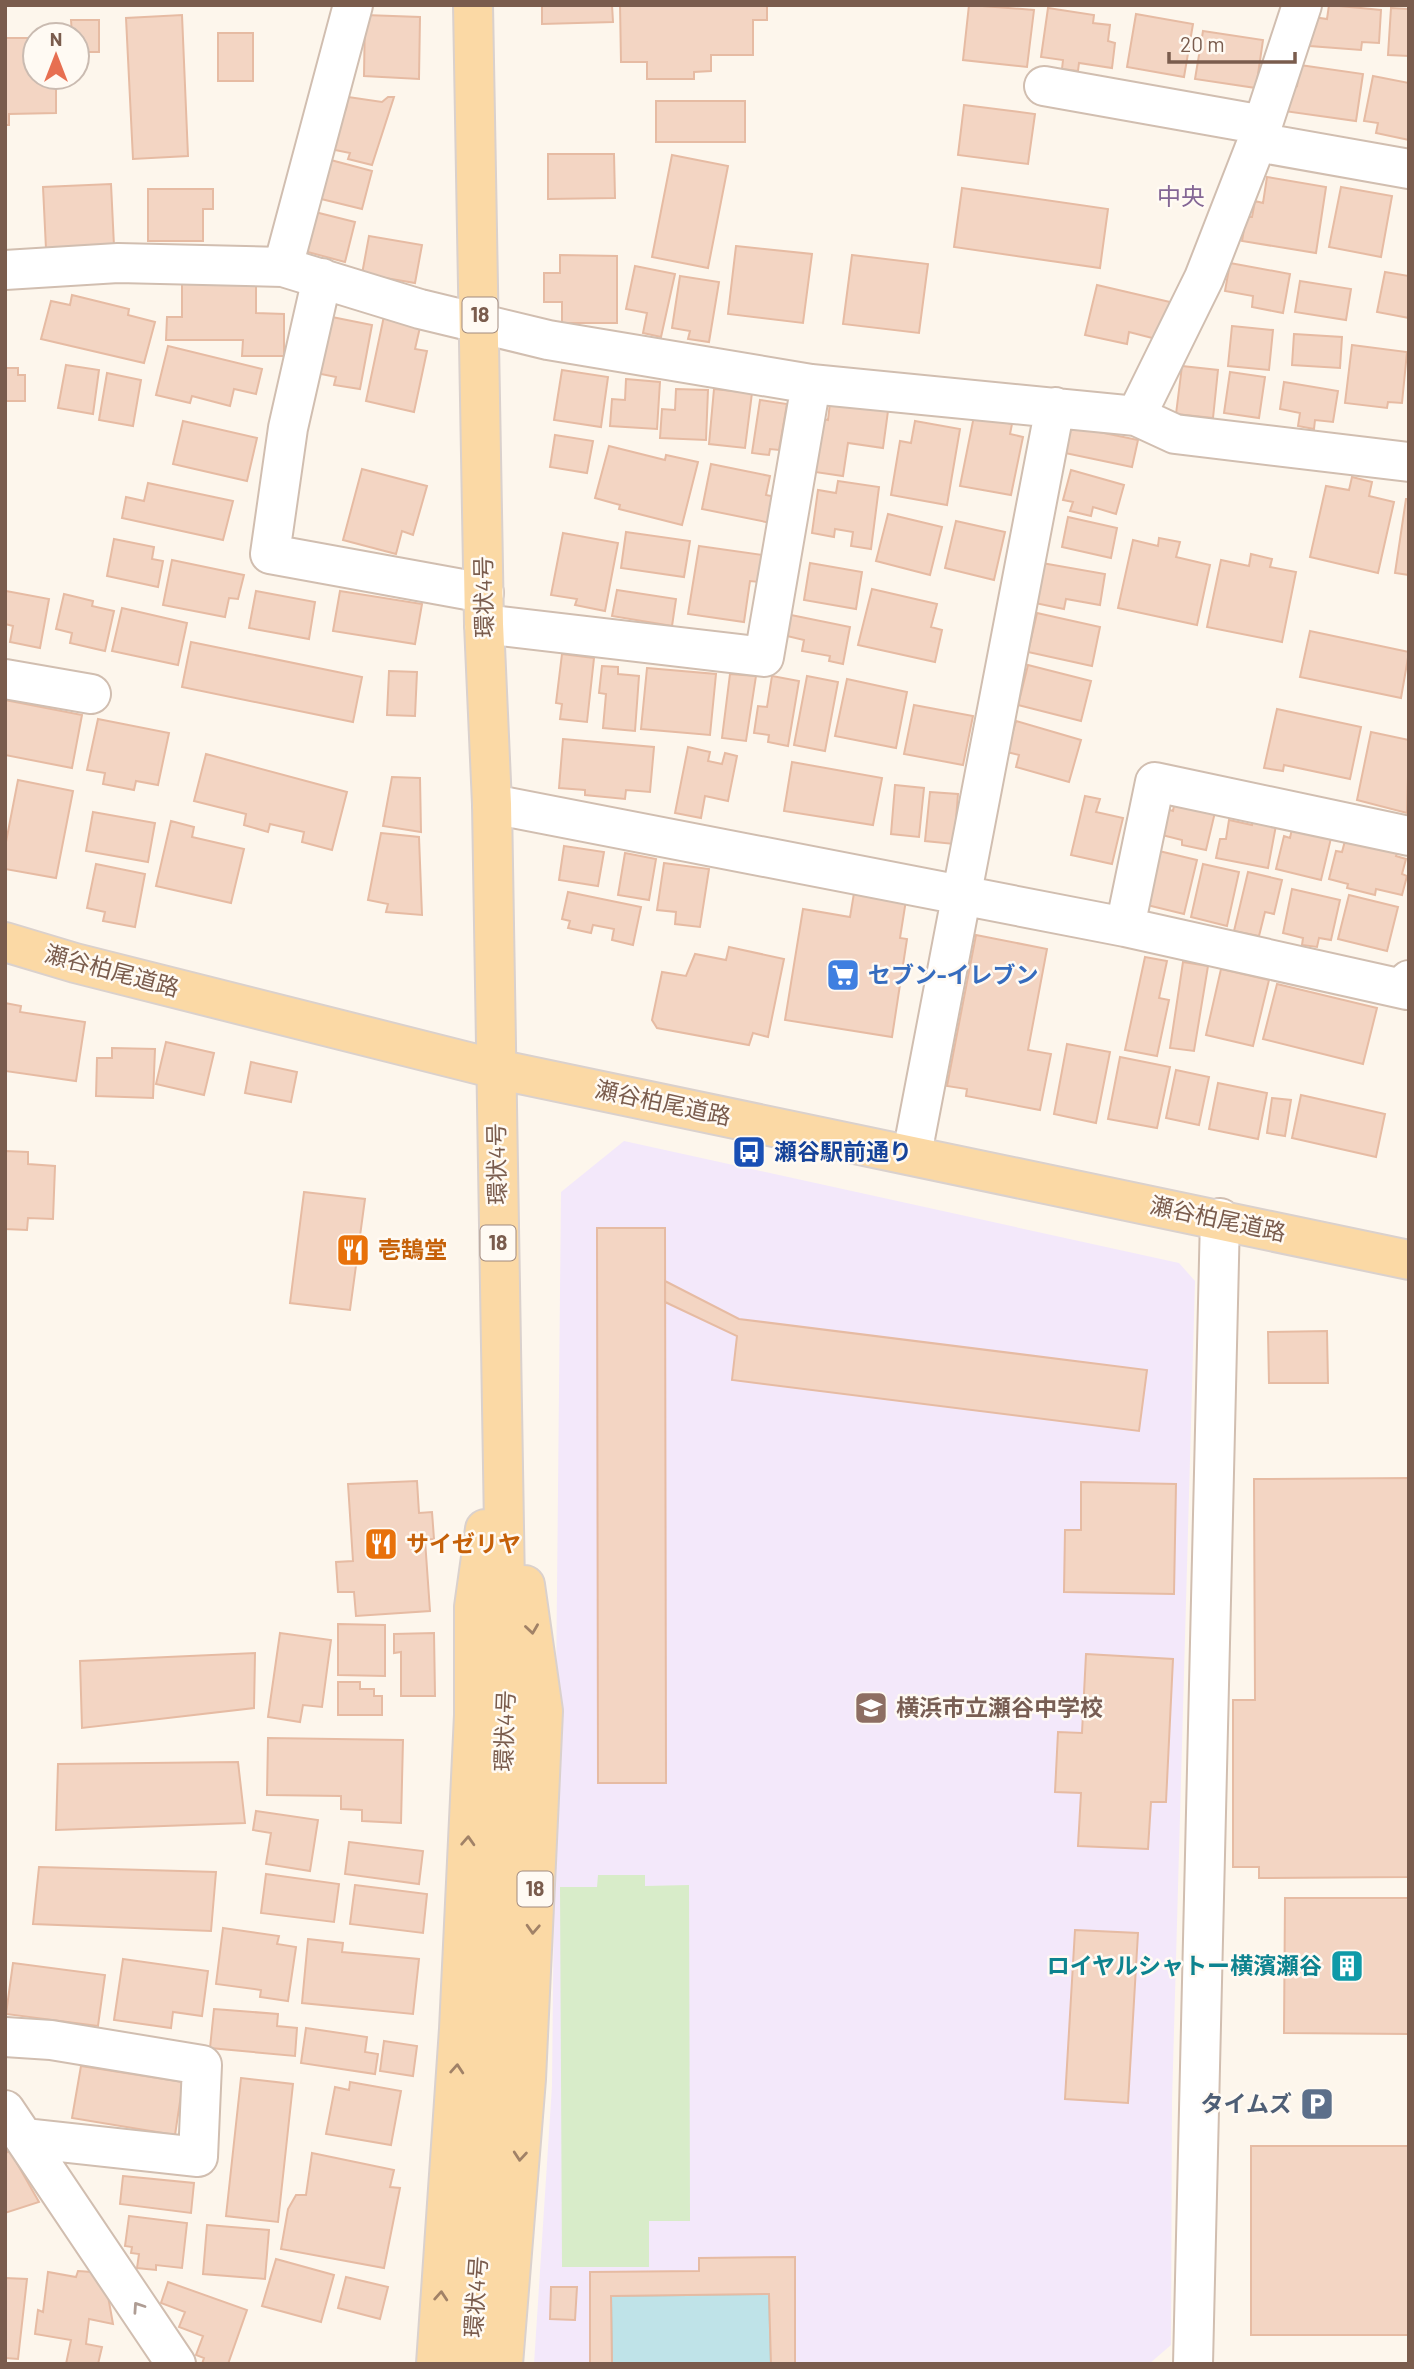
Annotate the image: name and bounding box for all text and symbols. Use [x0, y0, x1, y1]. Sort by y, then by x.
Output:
north arrow [21, 21, 91, 91]
scale bar [1169, 21, 1295, 65]
text: N [50, 27, 62, 50]
text: 20 m [1180, 31, 1225, 56]
district label: 中央 [1157, 181, 1205, 210]
road number: 18 [462, 298, 498, 332]
street label: 環状4号 [468, 556, 498, 638]
street label: 瀬谷柏尾道路 [42, 939, 183, 1001]
supermarket icon: セブン-イレブン [824, 956, 862, 994]
place label: セブン-イレブン [868, 960, 1038, 988]
street label: 瀬谷柏尾道路 [593, 1074, 734, 1130]
street label: 環状4号 [481, 1123, 511, 1205]
bus stop icon: 瀬谷駅前通り [730, 1133, 768, 1171]
place label: 瀬谷駅前通り [774, 1137, 912, 1165]
street label: 瀬谷柏尾道路 [1148, 1190, 1289, 1246]
road number: 18 [480, 1226, 516, 1260]
restaurant icon: 壱鵠堂 [334, 1231, 372, 1269]
place label: 壱鵠堂 [378, 1235, 447, 1263]
restaurant icon: サイゼリヤ [362, 1525, 400, 1563]
place label: サイゼリヤ [406, 1529, 521, 1557]
one-way arrow [524, 1623, 539, 1635]
school or university icon: 横浜市立瀬谷中学校 [852, 1689, 890, 1727]
street label: 環状4号 [489, 1690, 519, 1772]
place label: 横浜市立瀬谷中学校 [896, 1693, 1103, 1721]
one-way arrow [460, 1836, 475, 1847]
road number: 18 [518, 1871, 552, 1906]
one-way arrow [526, 1924, 541, 1935]
building icon: ロイヤルシャトー横濱瀬谷 [1328, 1947, 1366, 1985]
place label: ロイヤルシャトー横濱瀬谷 [1047, 1951, 1322, 1979]
one-way arrow [449, 2063, 464, 2074]
parking icon: タイムズ [1298, 2085, 1336, 2123]
place label: タイムズ [1200, 2089, 1292, 2117]
one-way arrow [513, 2151, 528, 2162]
street label: 環状4号 [458, 2255, 492, 2339]
one-way arrow [433, 2290, 448, 2301]
one-way arrow [134, 2302, 146, 2315]

